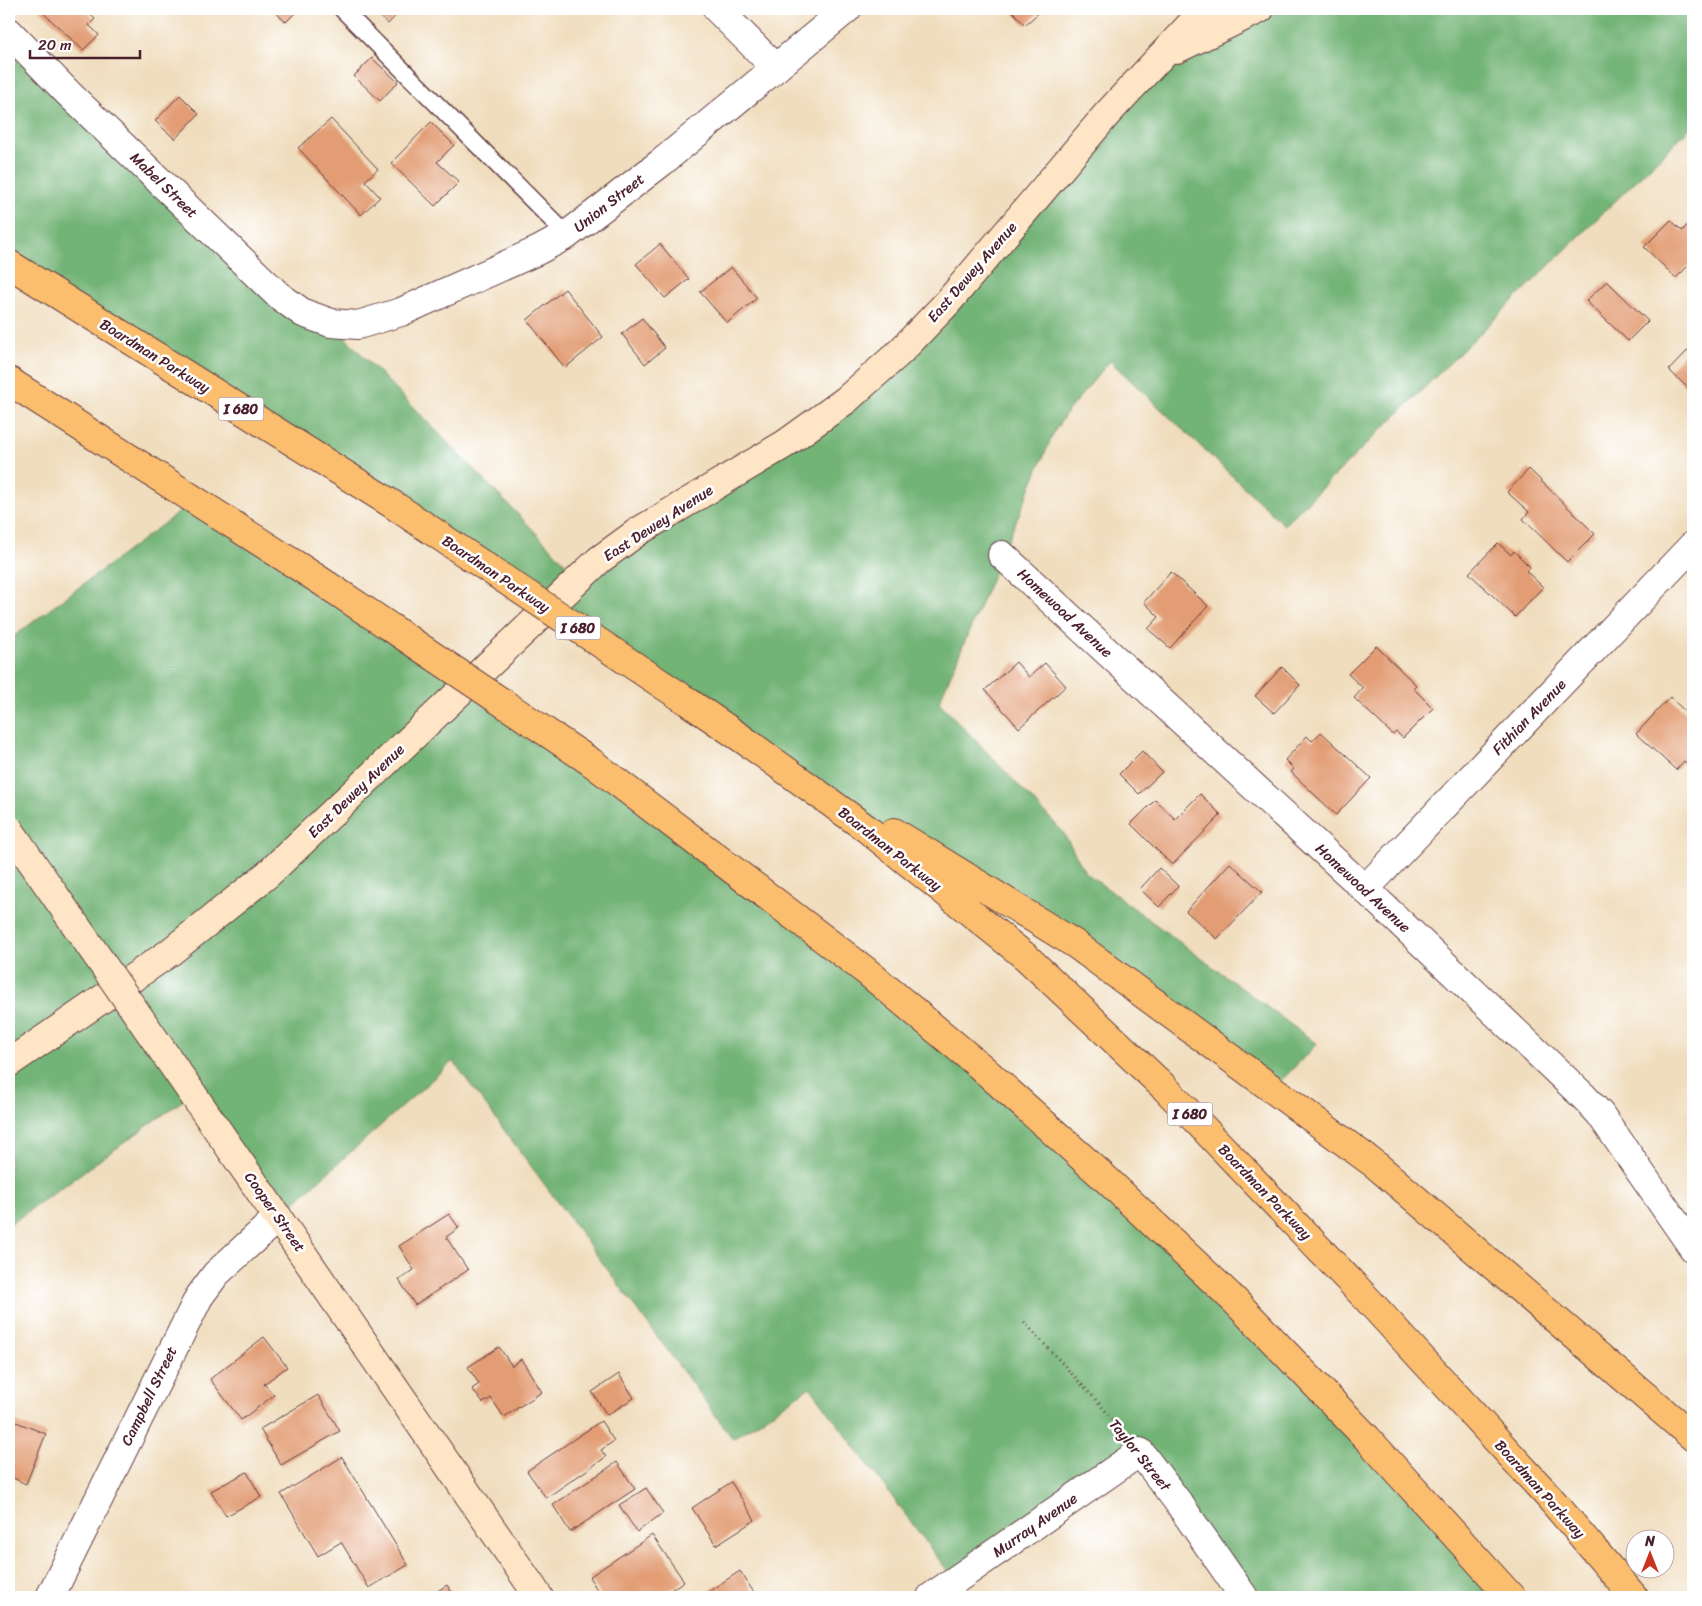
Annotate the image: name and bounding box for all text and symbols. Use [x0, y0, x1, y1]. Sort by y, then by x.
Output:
scale bar [30, 28, 140, 60]
text: 20 m [38, 32, 72, 58]
street label: Mabel Street [124, 145, 205, 225]
street label: Union Street [568, 166, 651, 239]
street label: East Dewey Avenue [920, 216, 1024, 328]
street label: Boardman Parkway [95, 312, 216, 401]
road number: I 680 [218, 398, 264, 420]
street label: East Dewey Avenue [598, 477, 718, 569]
street label: Boardman Parkway [436, 528, 556, 620]
street label: Homewood Avenue [1011, 562, 1119, 665]
road number: I 680 [556, 616, 600, 640]
street label: Fithian Avenue [1485, 673, 1573, 761]
street label: East Dewey Avenue [301, 737, 411, 845]
street label: Boardman Parkway [832, 800, 948, 898]
street label: Homewood Avenue [1309, 837, 1417, 940]
road number: I 680 [1168, 1102, 1212, 1126]
street label: Boardman Parkway [1212, 1138, 1318, 1247]
street label: Cooper Street [238, 1166, 313, 1258]
street label: Campbell Street [114, 1341, 185, 1450]
street label: Taylor Street [1102, 1413, 1178, 1498]
street label: Boardman Parkway [1488, 1433, 1592, 1545]
street label: Murray Avenue [987, 1486, 1083, 1564]
north arrow [1624, 1528, 1674, 1578]
text: N [1644, 1529, 1655, 1554]

